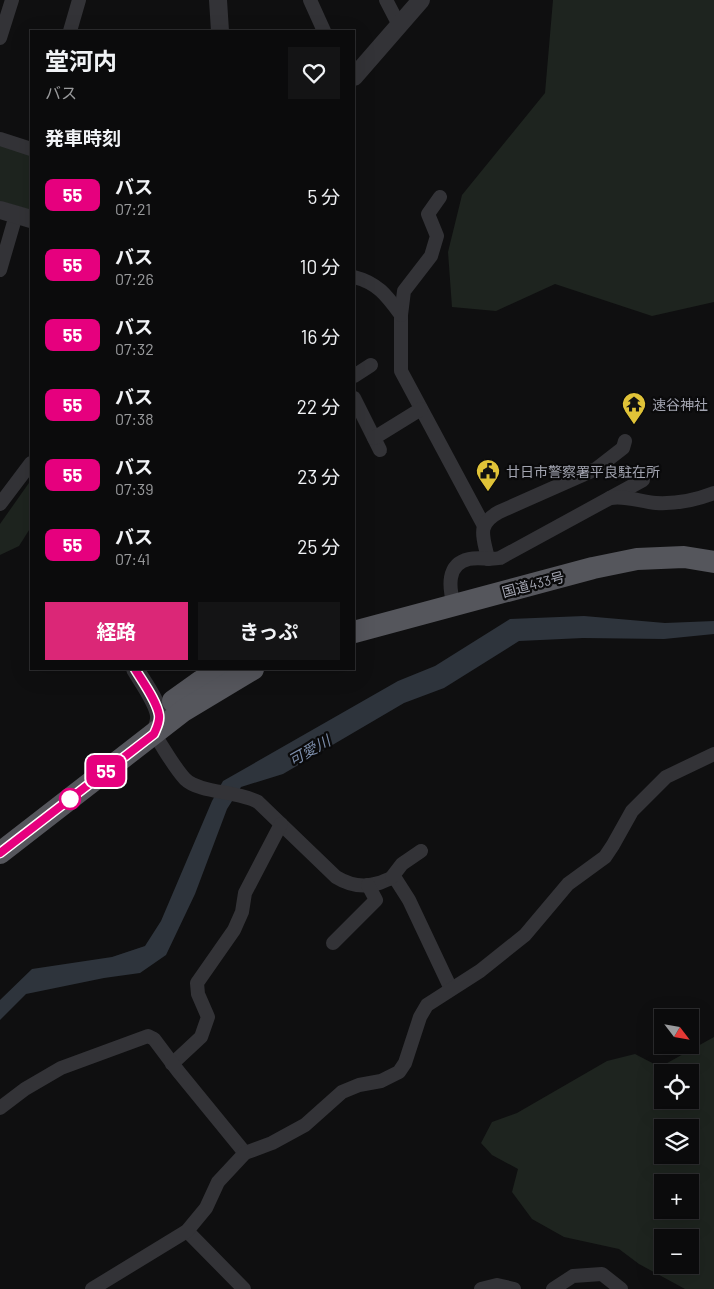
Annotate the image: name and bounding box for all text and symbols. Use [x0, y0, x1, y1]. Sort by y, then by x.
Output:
text: 堂河内 [45, 46, 117, 75]
button: heart [288, 47, 340, 99]
text: バス [45, 83, 77, 102]
text: 発車時刻 [45, 126, 121, 149]
text: バス [115, 175, 153, 198]
text: 55 [63, 184, 82, 206]
text: 5 分 [307, 185, 340, 208]
text: 07:21 [115, 199, 151, 218]
text: バス [115, 245, 153, 268]
text: 55 [63, 254, 82, 276]
text: 10 分 [300, 255, 340, 278]
text: 07:26 [115, 269, 154, 288]
text: バス [115, 315, 153, 338]
text: 55 [63, 324, 82, 346]
text: 16 分 [301, 325, 340, 348]
text: 07:32 [115, 339, 154, 358]
text: バス [115, 385, 153, 408]
temple icon: 速谷神社 [621, 391, 647, 425]
text: 55 [63, 394, 82, 416]
text: 22 分 [297, 395, 340, 418]
place label: 速谷神社 [652, 396, 708, 413]
text: 07:38 [115, 409, 154, 428]
text: バス [115, 455, 153, 478]
public building icon: 廿日市警察署平良駐在所 [475, 458, 501, 492]
place label: 廿日市警察署平良駐在所 [506, 463, 660, 480]
text: 55 [63, 464, 82, 486]
text: 23 分 [297, 465, 340, 488]
text: 07:39 [115, 479, 154, 498]
text: バス [115, 525, 153, 548]
text: 55 [63, 534, 82, 556]
text: 25 分 [297, 535, 340, 558]
text: 07:41 [115, 549, 150, 568]
street label: 国道433号 [500, 567, 566, 601]
button: 経路 [45, 602, 188, 660]
button: きっぷ [198, 602, 340, 660]
water label: 可愛川 [285, 730, 335, 769]
line badge: 55 [84, 755, 128, 787]
text: 55 [96, 760, 116, 782]
unlabelled marker [59, 788, 81, 810]
north arrow [654, 1009, 699, 1054]
map controls [654, 1009, 699, 1274]
button: locate [654, 1064, 699, 1109]
button: layers [654, 1119, 699, 1164]
button: + [654, 1174, 699, 1219]
button: − [654, 1229, 699, 1274]

